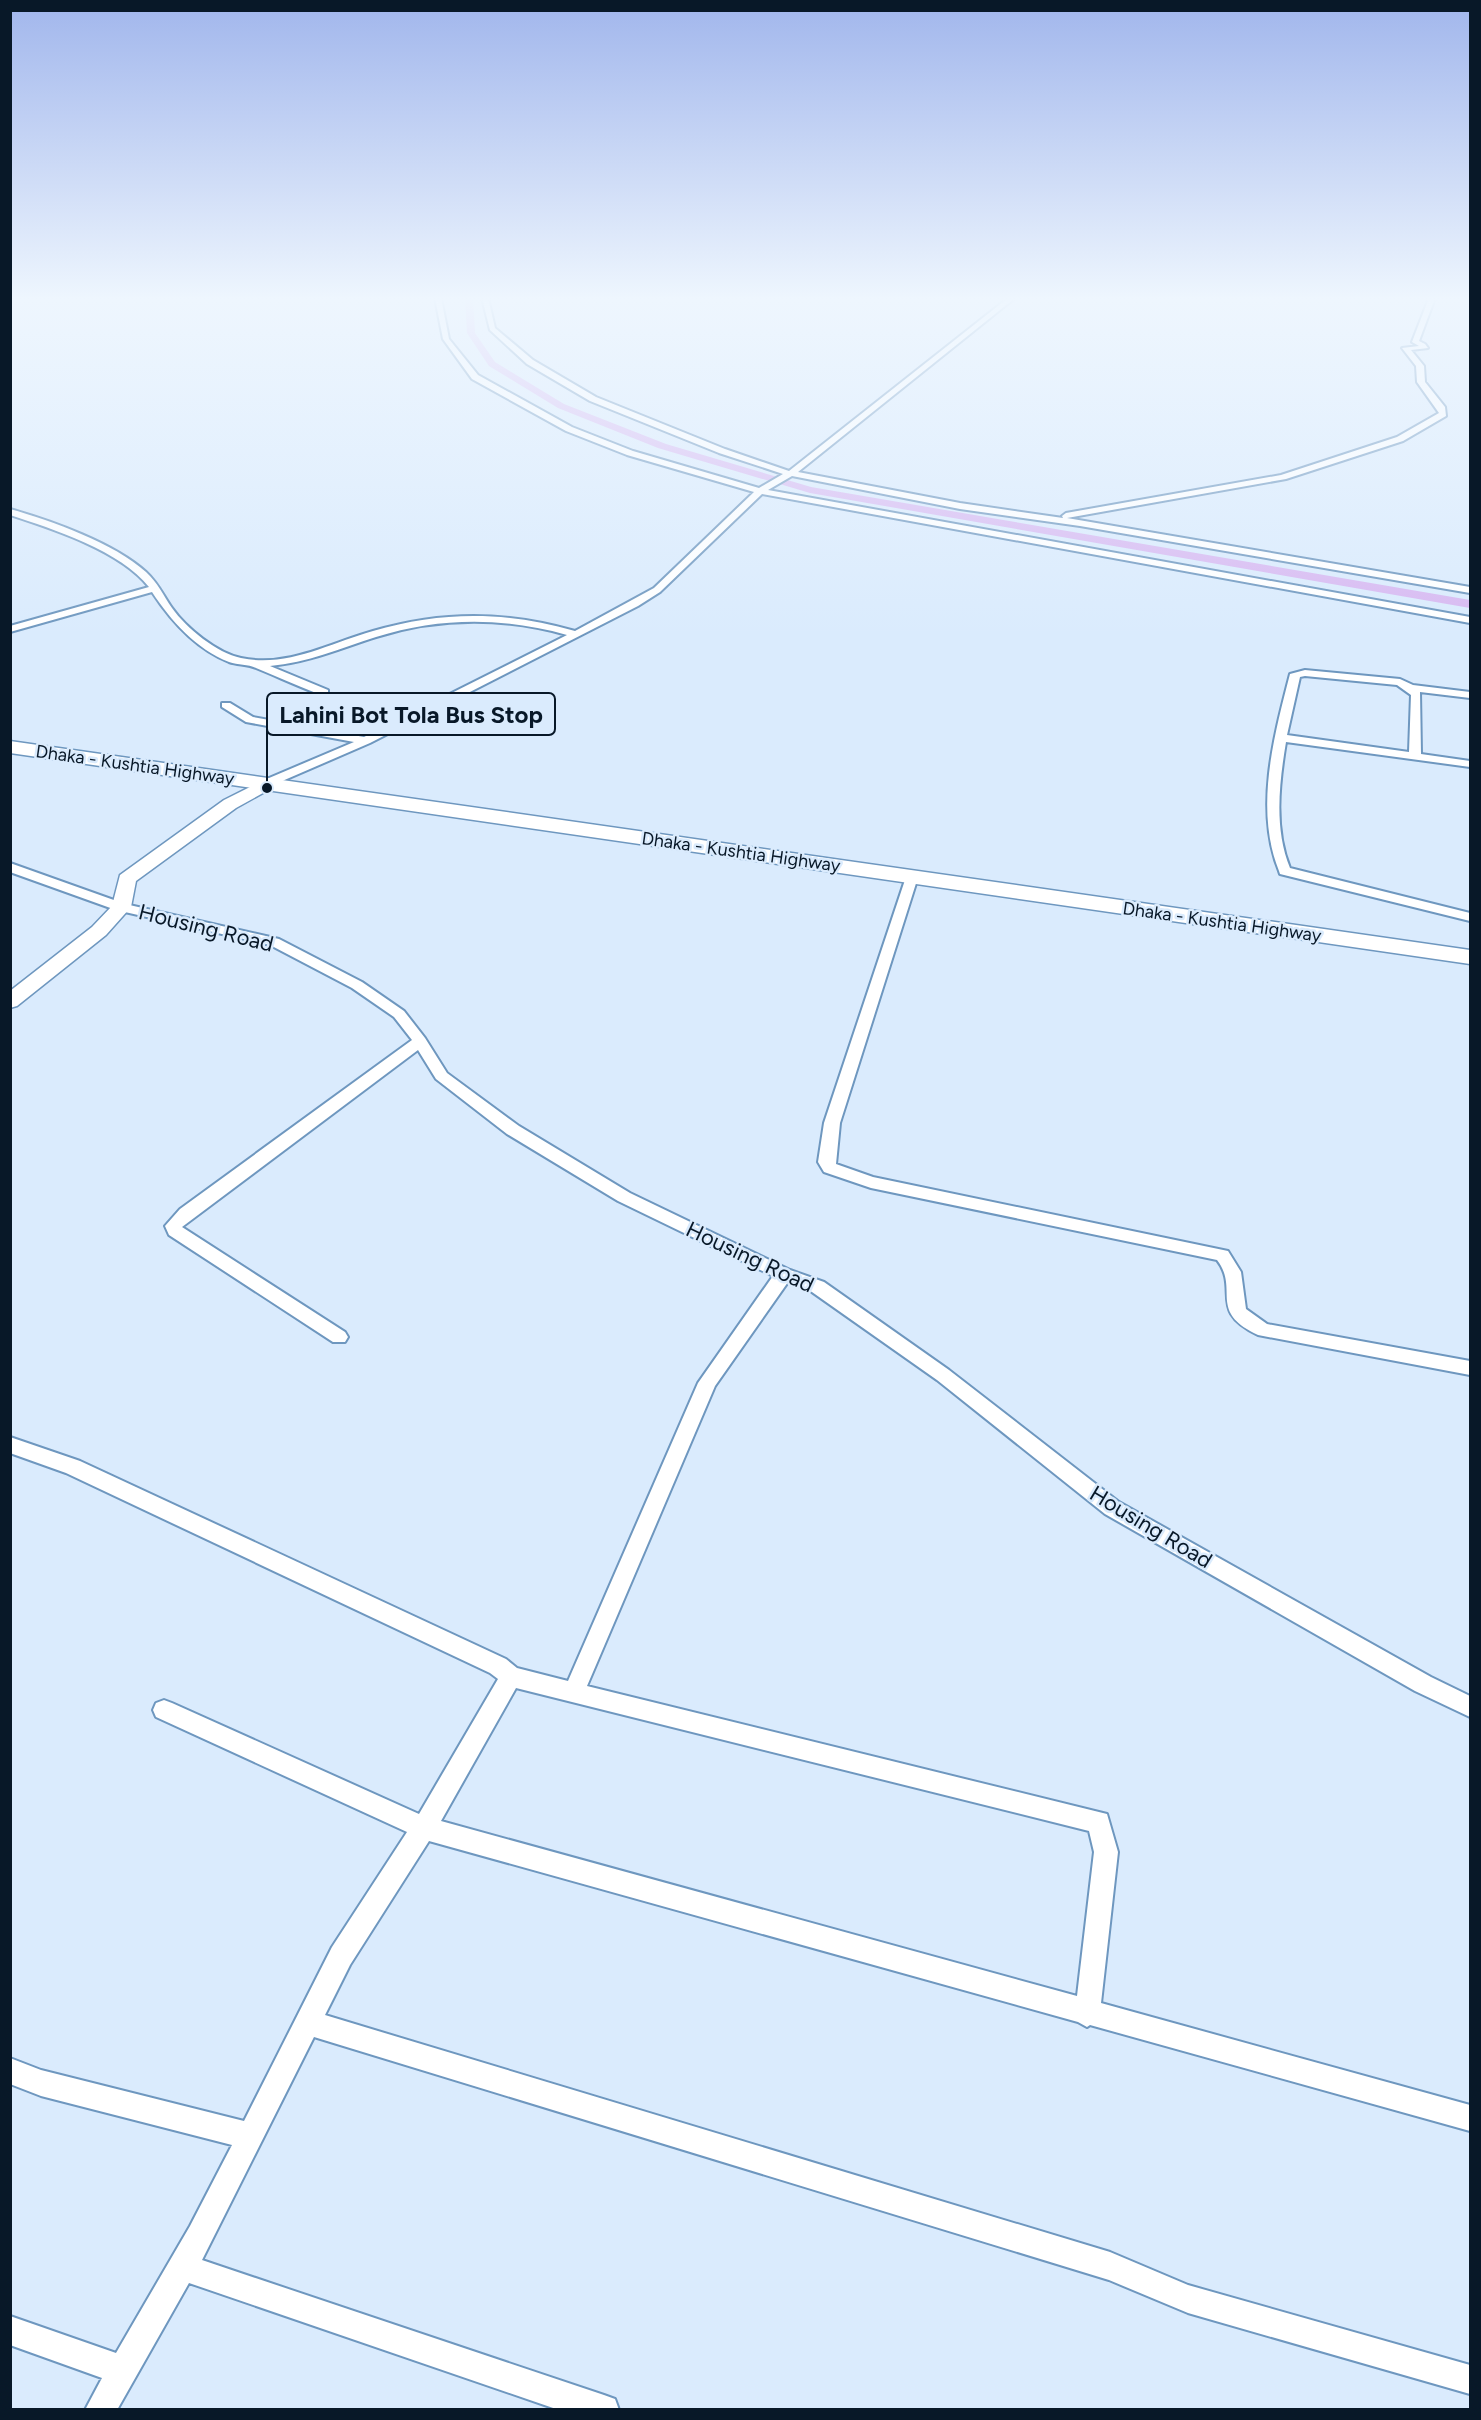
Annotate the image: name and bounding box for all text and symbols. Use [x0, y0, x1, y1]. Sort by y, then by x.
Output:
callout: Lahini Bot Tola Bus Stop [267, 693, 555, 735]
text: Lahini Bot Tola Bus Stop [279, 700, 543, 729]
street label: Dhaka - Kushtia Highway [34, 740, 236, 790]
street label: Dhaka - Kushtia Highway [640, 827, 842, 877]
street label: Dhaka - Kushtia Highway [1121, 897, 1323, 947]
street label: Housing Road [136, 898, 276, 958]
street label: Housing Road [682, 1216, 818, 1298]
street label: Housing Road [1085, 1480, 1217, 1574]

